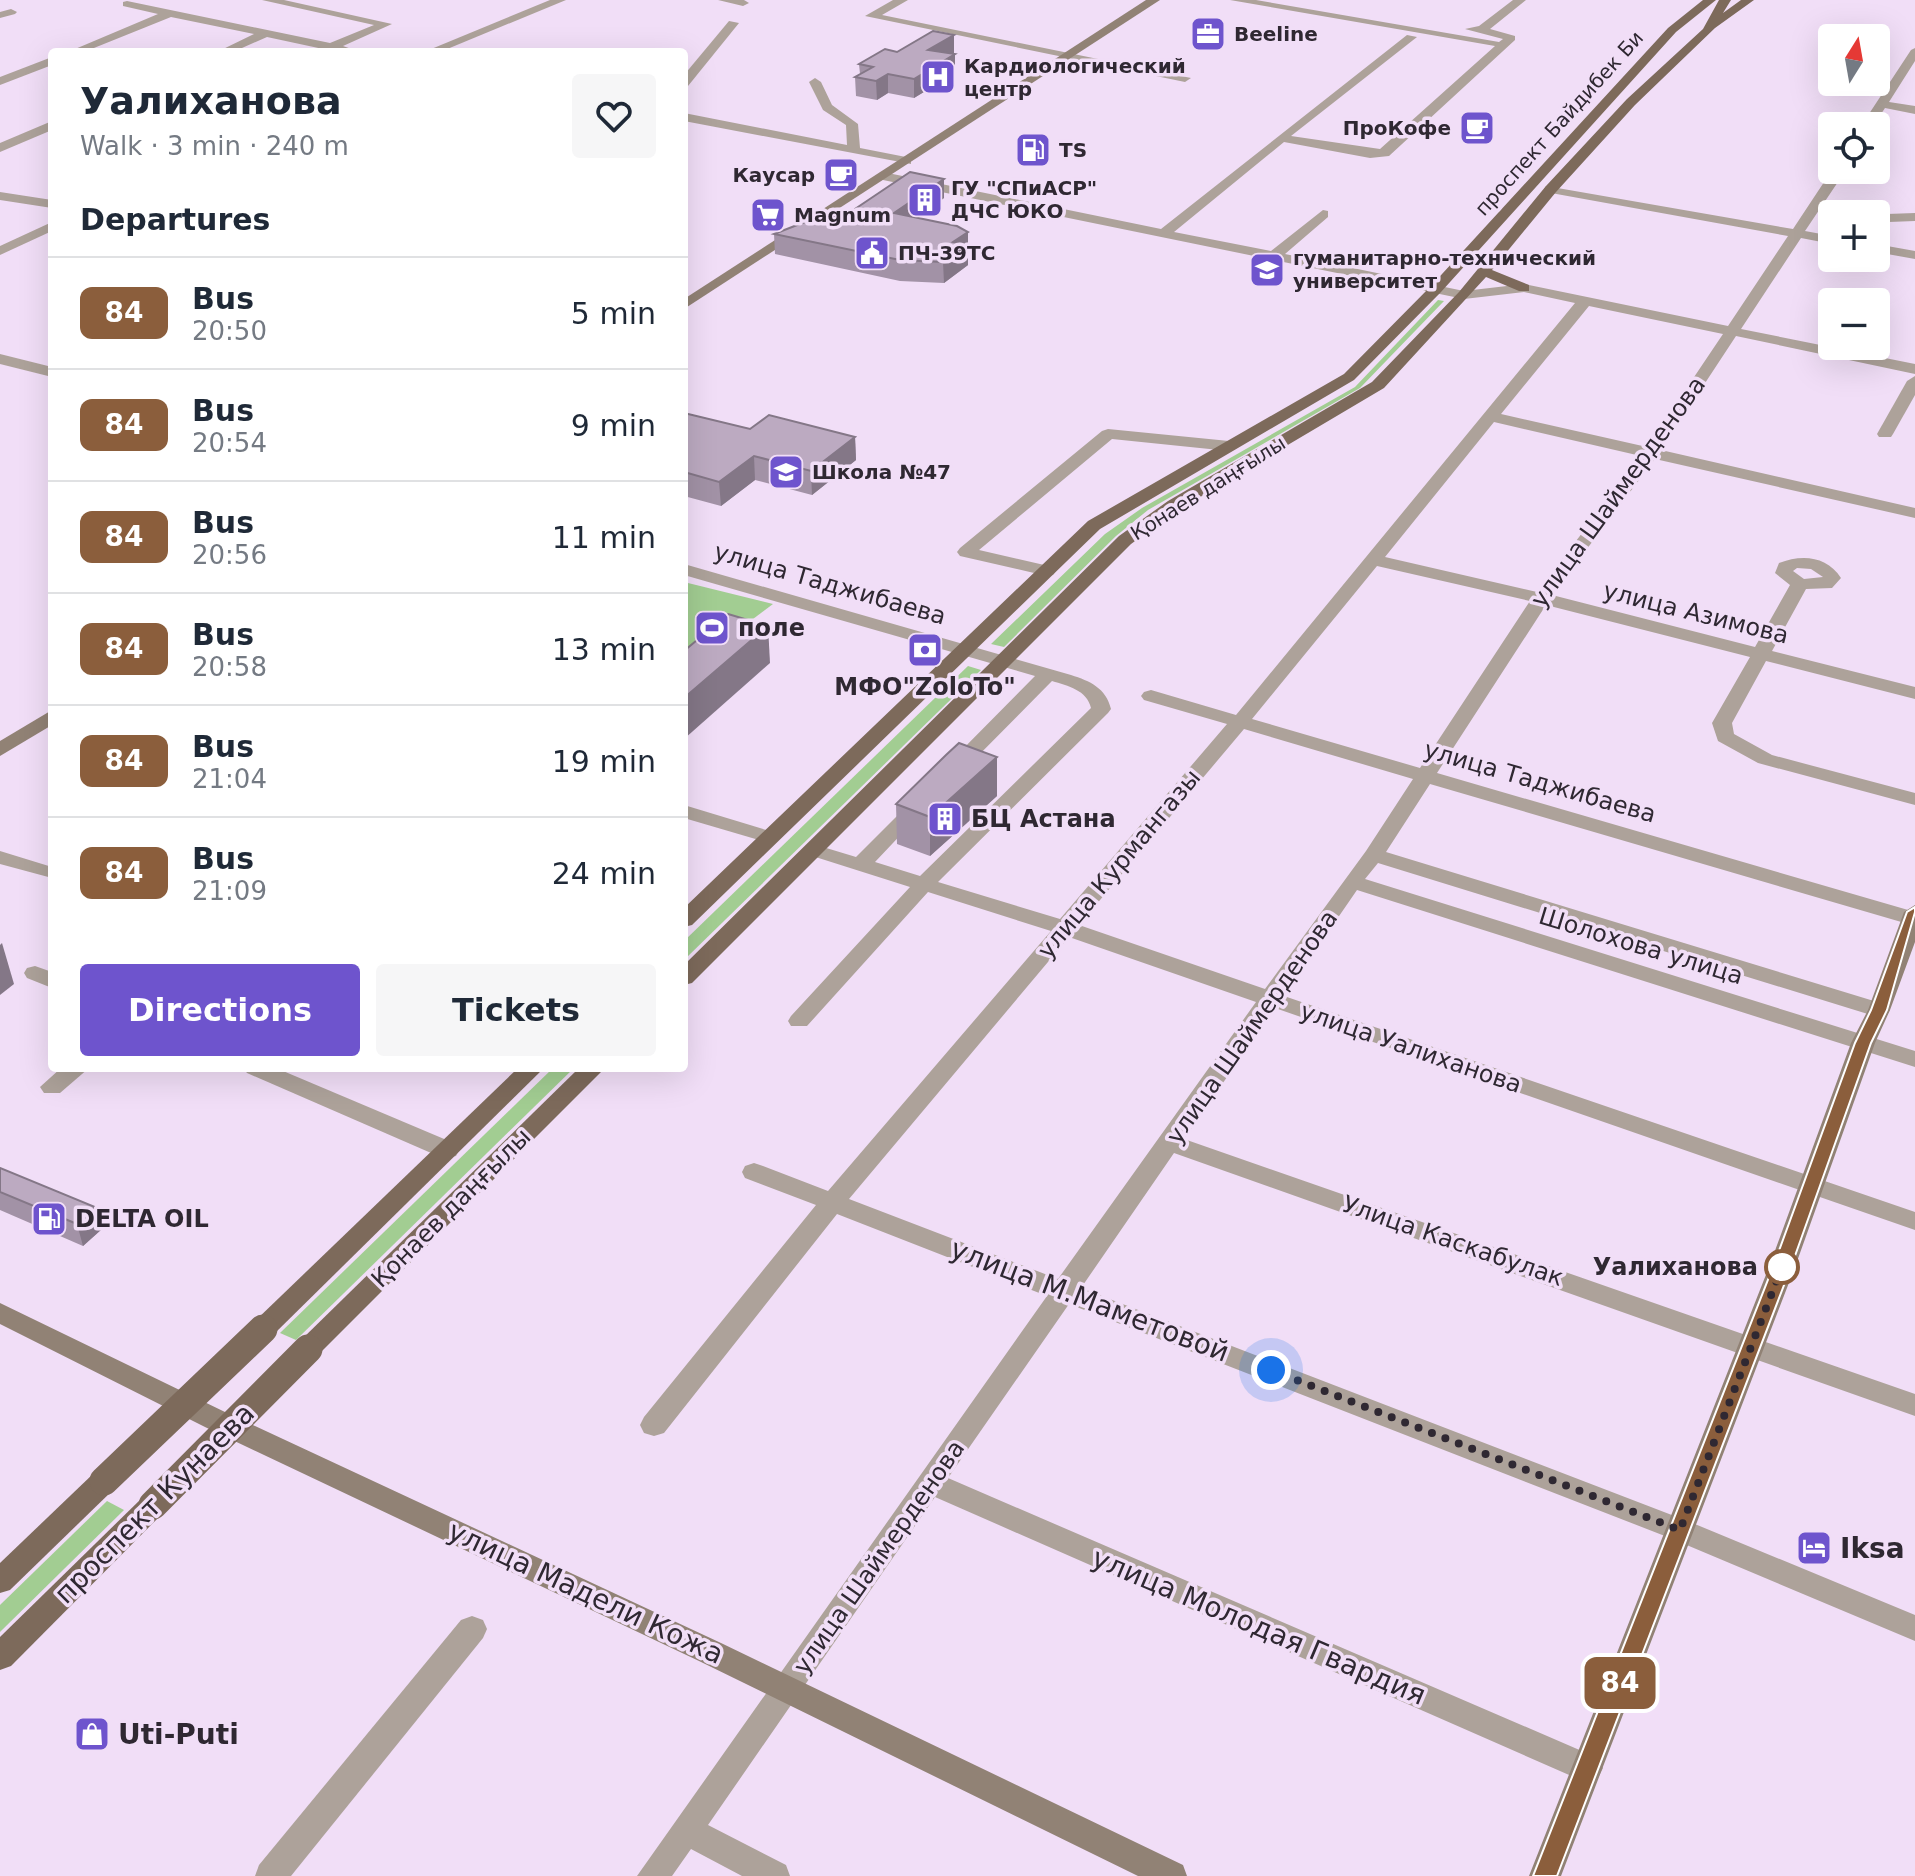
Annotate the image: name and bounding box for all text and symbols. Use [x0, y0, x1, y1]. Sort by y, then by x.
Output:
office icon: Beeline [1189, 15, 1227, 53]
place label: Beeline [1234, 22, 1318, 46]
north arrow [1818, 24, 1890, 96]
map controls [1818, 24, 1890, 360]
street label: проспект Байдибек Би [1470, 26, 1648, 220]
place label: Кардиологический центр [964, 54, 1186, 101]
hospital icon: Кардиологический центр [919, 58, 957, 96]
button: heart [572, 74, 656, 158]
text: Уалиханова [80, 79, 342, 123]
cafe icon: ПроКофе [1458, 109, 1496, 147]
button: locate [1818, 112, 1890, 184]
place label: ПроКофе [1343, 116, 1451, 140]
text: Walk · 3 min · 240 m [80, 131, 349, 161]
fuel station icon: TS [1014, 131, 1052, 169]
place label: TS [1059, 138, 1087, 162]
cafe icon: Каусар [822, 156, 860, 194]
place label: Каусар [732, 163, 815, 187]
place label: ГУ "СПиАСР" ДЧС ЮКО [951, 176, 1097, 223]
building icon: ГУ "СПиАСР" ДЧС ЮКО [906, 181, 944, 219]
supermarket icon: Magnum [749, 196, 787, 234]
button: + [1818, 200, 1890, 272]
text: Departures [80, 202, 270, 237]
place label: Magnum [794, 203, 891, 227]
public building icon: ПЧ-39ТС [853, 234, 891, 272]
place label: ПЧ-39ТС [898, 241, 995, 265]
place label: гуманитарно-технический университет [1293, 246, 1596, 293]
school or university icon: гуманитарно-технический университет [1248, 251, 1286, 289]
text: Bus [192, 281, 254, 316]
button: − [1818, 288, 1890, 360]
text: 84 [105, 296, 143, 329]
text: 5 min [571, 296, 656, 331]
text: 20:50 [192, 316, 267, 346]
street label: улица Шаймерденова [1525, 371, 1711, 613]
text: Bus [192, 393, 254, 428]
text: 84 [105, 408, 143, 441]
text: 9 min [571, 408, 656, 443]
text: 20:54 [192, 428, 267, 458]
street label: Қонаев даңғылы [1126, 431, 1290, 545]
school or university icon: Школа №47 [767, 453, 805, 491]
place label: Школа №47 [812, 460, 951, 484]
text: Bus [192, 505, 254, 540]
text: 84 [105, 520, 143, 553]
text: 11 min [552, 520, 656, 555]
street label: улица Таджибаева [711, 537, 949, 631]
text: 20:56 [192, 540, 267, 570]
street label: улица Азимова [1600, 576, 1792, 650]
sports icon: поле [693, 609, 731, 647]
place label: поле [738, 614, 805, 642]
text: Bus [192, 617, 254, 652]
bank icon: МФО"ZoloTo" [906, 631, 944, 669]
text: 84 [105, 632, 143, 665]
text: 13 min [552, 632, 656, 667]
text: 20:58 [192, 652, 267, 682]
place label: МФО"ZoloTo" [834, 673, 1016, 701]
text: Bus [192, 729, 254, 764]
street label: улица Таджибаева [1421, 735, 1659, 829]
text: 84 [105, 744, 143, 777]
text: 19 min [552, 744, 656, 779]
text: 21:04 [192, 764, 267, 794]
street label: улица Курмангазы [1032, 764, 1206, 964]
building icon: БЦ Астана [926, 800, 964, 838]
place label: БЦ Астана [971, 805, 1116, 833]
text: Bus [192, 841, 254, 876]
text: 84 [105, 856, 143, 889]
text: 24 min [552, 856, 656, 891]
text: 21:09 [192, 876, 267, 906]
street label: Шолохова улица [1536, 902, 1746, 990]
street label: улица Шаймерденова [1161, 905, 1343, 1149]
button: Directions [80, 964, 360, 1056]
button: Tickets [376, 964, 656, 1056]
street label: улица Уалиханова [1297, 997, 1525, 1099]
street label: Қонаев даңғылы [366, 1123, 536, 1293]
street label: Улица Каскабулак [1339, 1190, 1567, 1292]
fuel station icon: DELTA OIL [30, 1200, 68, 1238]
place label: DELTA OIL [75, 1205, 209, 1233]
street label: улица М.Маметовой [946, 1232, 1234, 1369]
marker: Уалиханова [1765, 1250, 1799, 1284]
place label: Уалиханова [1593, 1253, 1758, 1281]
your location [1251, 1350, 1291, 1390]
street label: проспект Кунаева [48, 1397, 261, 1610]
street label: улица Шаймерденова [788, 1435, 970, 1679]
street label: улица Мадели Кожа [443, 1514, 729, 1671]
hotel icon: Iksa [1795, 1529, 1833, 1567]
place label: Iksa [1840, 1532, 1905, 1565]
street label: улица Молодая Гвардия [1087, 1541, 1431, 1712]
line badge: 84 [1584, 1657, 1656, 1709]
text: 84 [1601, 1666, 1639, 1699]
shop icon: Uti-Puti [73, 1715, 111, 1753]
place label: Uti-Puti [118, 1718, 239, 1751]

